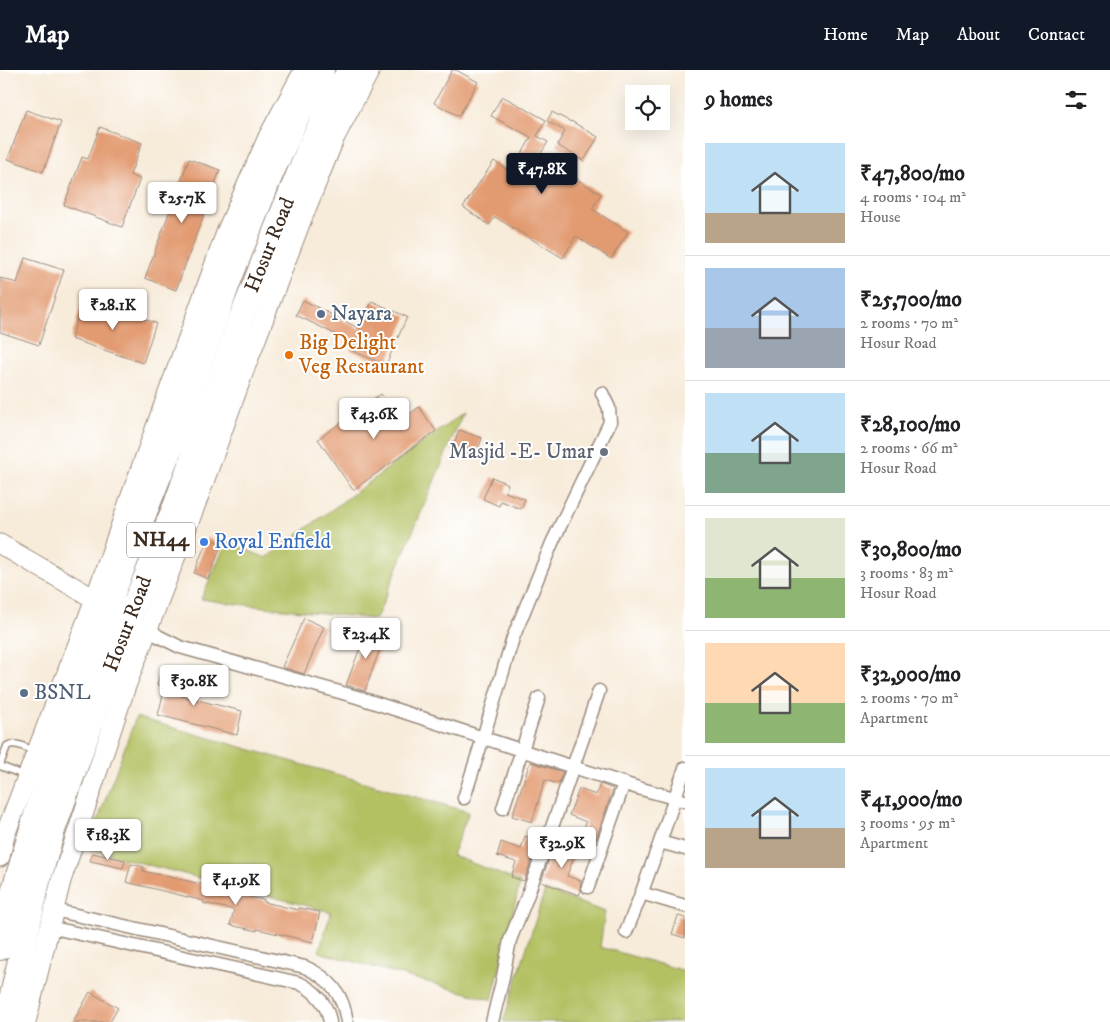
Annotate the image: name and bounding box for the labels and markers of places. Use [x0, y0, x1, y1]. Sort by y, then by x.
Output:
pin: ₹47.8K [501, 152, 583, 195]
pin: ₹25.7K [141, 182, 223, 224]
pin: ₹28.1K [72, 288, 154, 331]
place label: Nayara [331, 301, 392, 327]
marker: Nayara [315, 308, 327, 320]
place label: Big Delight Veg Restaurant [298, 330, 425, 380]
marker: Big Delight Veg Restaurant [283, 349, 295, 361]
pin: ₹43.6K [333, 398, 415, 440]
place label: Masjid -E- Umar [449, 439, 594, 465]
marker: Masjid -E- Umar [598, 446, 610, 458]
place label: Royal Enfield [214, 529, 331, 555]
marker: Royal Enfield [198, 536, 210, 548]
pin: ₹23.4K [325, 618, 407, 660]
pin: ₹30.8K [153, 664, 235, 707]
place label: BSNL [34, 680, 91, 706]
marker: BSNL [18, 687, 30, 699]
pin: ₹18.3K [67, 818, 149, 861]
pin: ₹32.9K [521, 826, 603, 869]
pin: ₹41.9K [195, 864, 277, 906]

